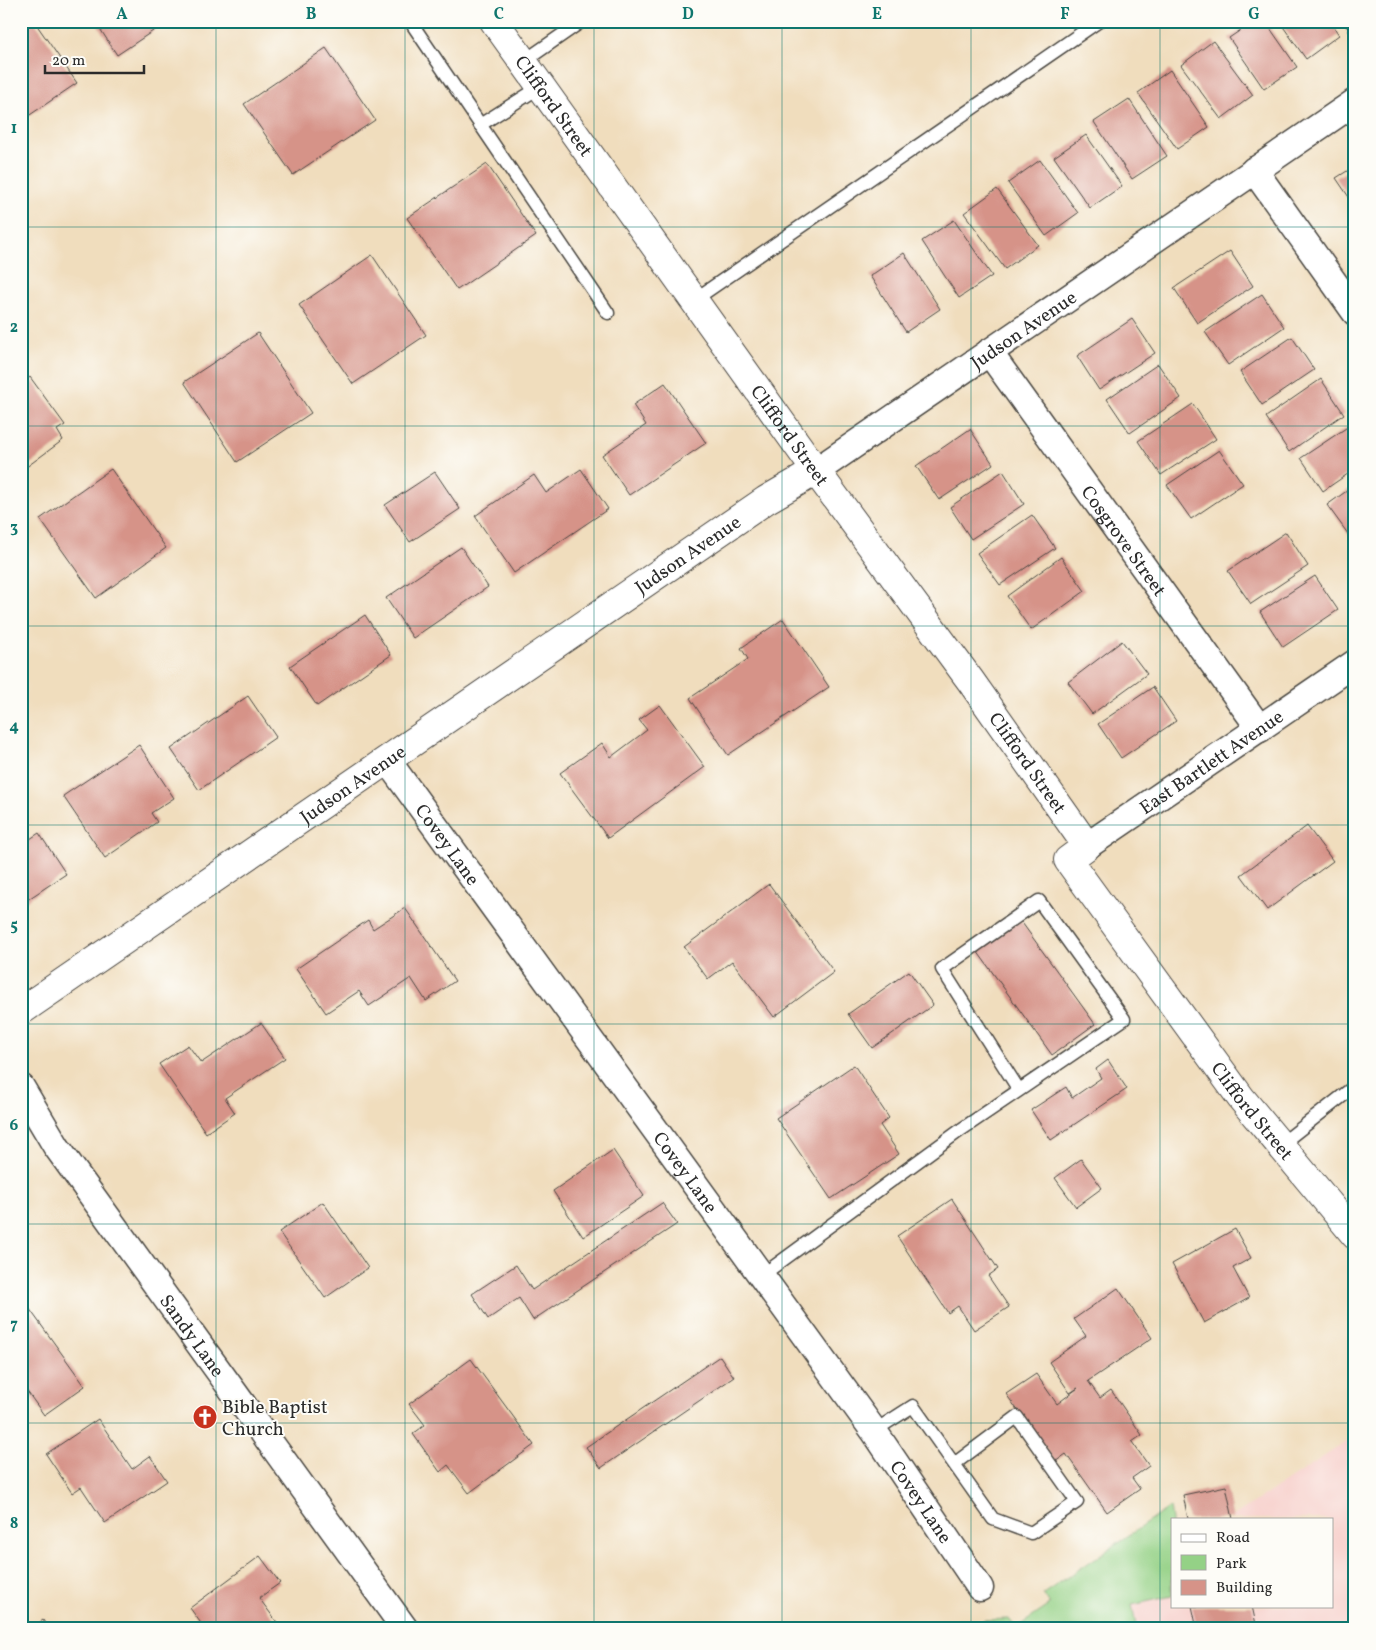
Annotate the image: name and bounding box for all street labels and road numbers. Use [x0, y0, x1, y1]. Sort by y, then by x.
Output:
street label: Clifford Street [508, 51, 598, 163]
street label: Judson Avenue [966, 285, 1082, 376]
street label: Clifford Street [743, 380, 834, 492]
street label: Cosgrove Street [1074, 481, 1172, 603]
street label: Judson Avenue [630, 510, 747, 601]
street label: East Bartlett Avenue [1135, 705, 1289, 822]
street label: Clifford Street [982, 708, 1072, 820]
street label: Judson Avenue [295, 740, 412, 831]
street label: Covey Lane [408, 799, 485, 891]
street label: Clifford Street [1204, 1057, 1299, 1167]
street label: Covey Lane [646, 1127, 723, 1219]
street label: Sandy Lane [152, 1290, 230, 1383]
street label: Covey Lane [882, 1456, 957, 1549]

